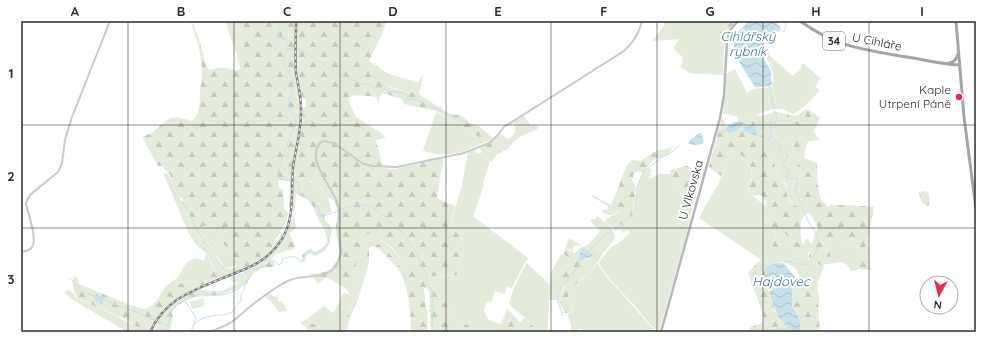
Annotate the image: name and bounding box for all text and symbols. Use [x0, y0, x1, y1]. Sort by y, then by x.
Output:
text: A [71, 3, 80, 19]
text: B [177, 3, 185, 19]
text: C [283, 3, 291, 19]
text: D [388, 3, 398, 19]
text: E [494, 3, 502, 19]
text: F [600, 3, 608, 19]
text: G [705, 3, 715, 19]
text: H [811, 3, 821, 19]
text: I [920, 3, 924, 19]
water label: Cihlářský rybník [721, 28, 776, 59]
street label: U Cihláře [851, 29, 904, 54]
road number: 34 [823, 32, 845, 50]
text: 1 [8, 65, 14, 81]
place label: Kaple Utrpení Páně [879, 82, 951, 111]
marker: Kaple Utrpení Páně [954, 92, 964, 102]
street label: U Vlkovska [675, 158, 706, 221]
text: 2 [7, 168, 15, 184]
text: 3 [8, 271, 15, 287]
water label: Hajdovec [752, 273, 811, 289]
north arrow [919, 275, 959, 315]
text: N [933, 297, 943, 312]

